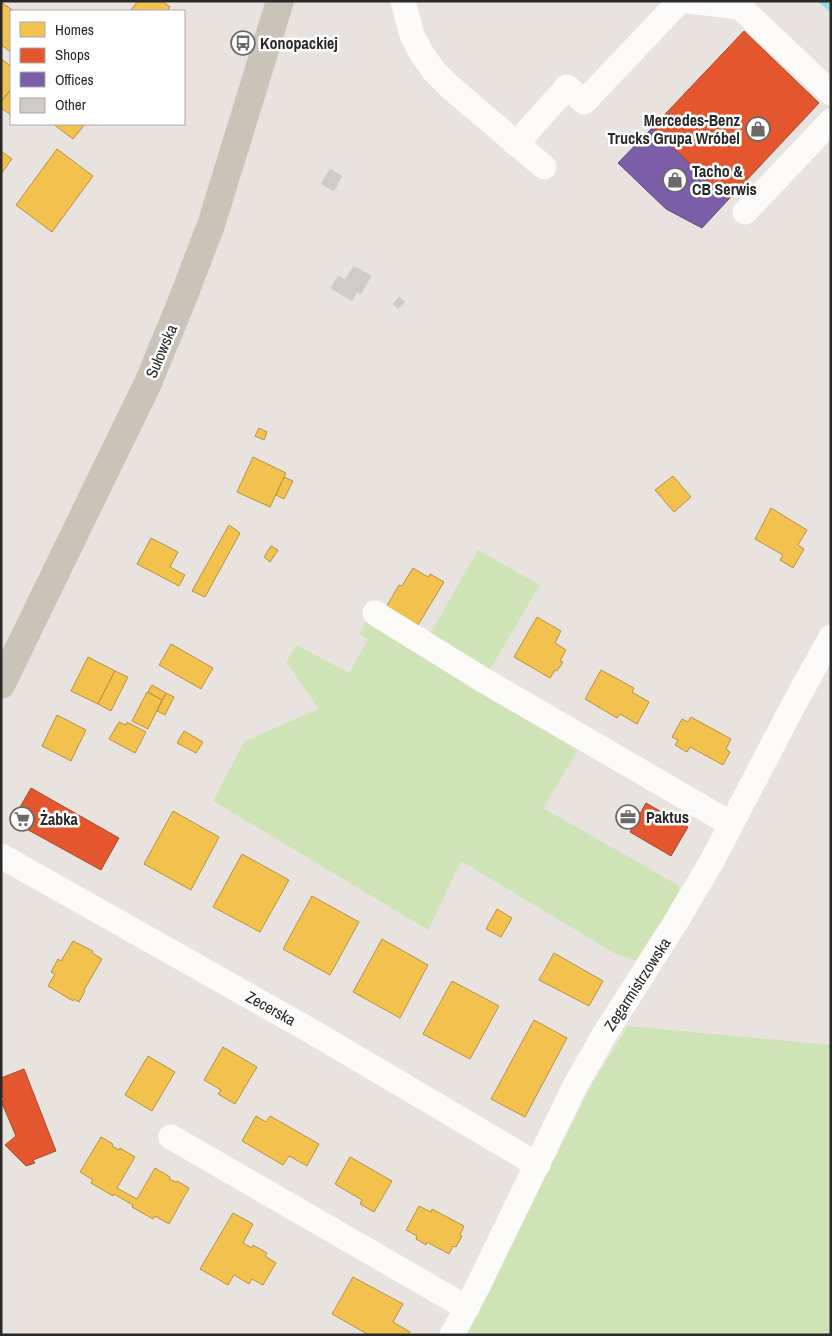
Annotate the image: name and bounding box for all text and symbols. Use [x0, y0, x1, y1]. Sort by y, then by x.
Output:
legend [10, 10, 185, 125]
text: Homes [55, 19, 94, 40]
bus stop icon: Konopackiej [230, 30, 256, 56]
place label: Konopackiej [260, 32, 338, 54]
text: Shops [55, 44, 90, 65]
text: Offices [55, 69, 94, 90]
text: Other [55, 94, 86, 115]
place label: Mercedes-Benz Trucks Grupa Wróbel [608, 109, 740, 149]
shop icon: Mercedes-Benz Trucks Grupa Wróbel [745, 116, 771, 142]
place label: Tacho & CB Serwis [692, 160, 757, 200]
shop icon: Tacho & CB Serwis [662, 167, 688, 193]
street label: Sułowska [140, 320, 182, 381]
office icon: Paktus [615, 804, 641, 830]
supermarket icon: Żabka [9, 806, 35, 832]
place label: Paktus [646, 806, 689, 828]
place label: Żabka [40, 808, 79, 830]
street label: Zegarmistrzowska [599, 932, 676, 1035]
street label: Zecerska [242, 985, 301, 1031]

